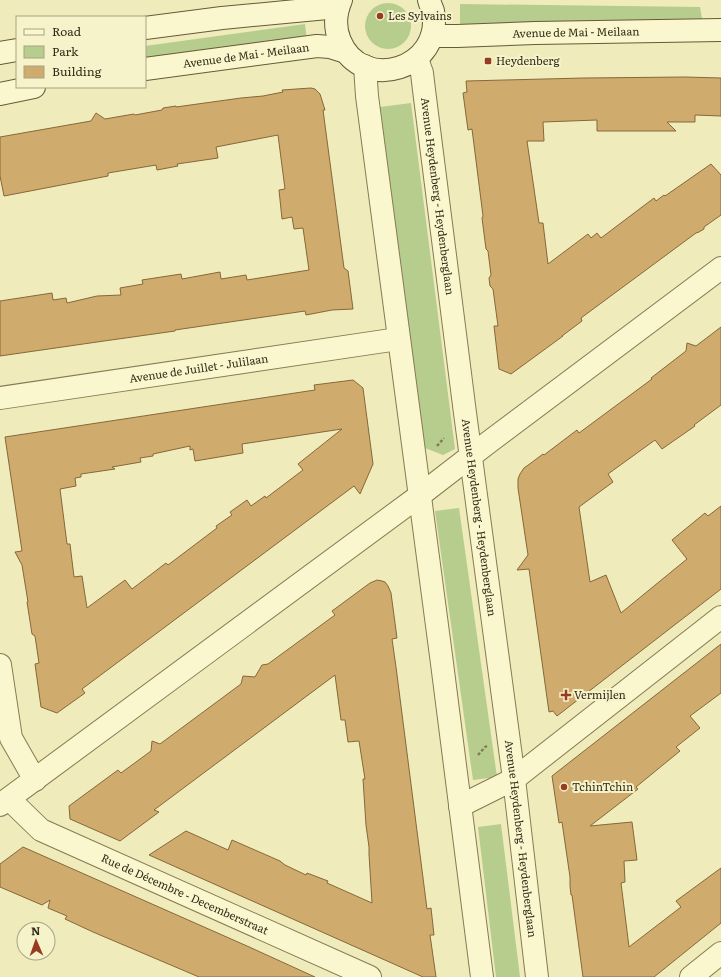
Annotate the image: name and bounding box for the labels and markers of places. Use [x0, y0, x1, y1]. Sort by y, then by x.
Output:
place label: Les Sylvains [388, 7, 452, 23]
marker: Les Sylvains [375, 11, 385, 21]
place label: Heydenberg [496, 52, 560, 68]
marker: Heydenberg [483, 56, 493, 66]
place label: Vermijlen [574, 686, 626, 702]
marker: Vermijlen [561, 690, 571, 700]
place label: TchinTchin [572, 778, 633, 794]
marker: TchinTchin [559, 782, 569, 792]

